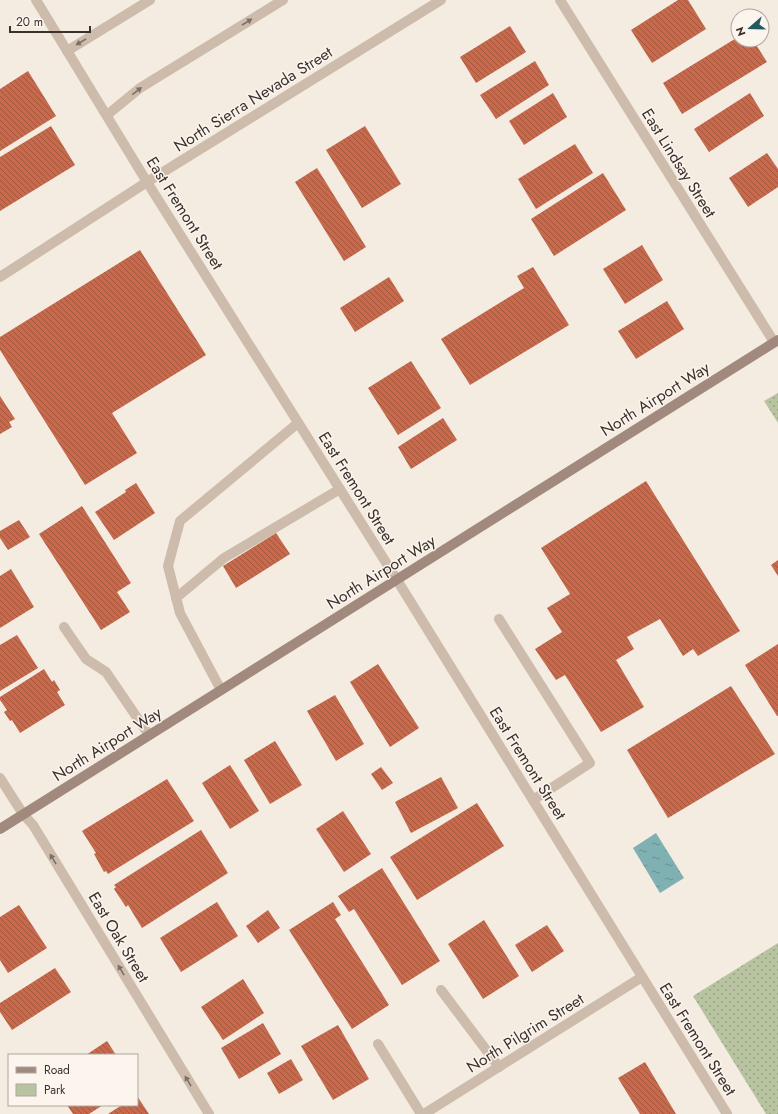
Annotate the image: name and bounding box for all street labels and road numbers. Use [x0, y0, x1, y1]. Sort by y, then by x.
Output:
street label: North Sierra Nevada Street [169, 41, 337, 157]
street label: East Lindsay Street [636, 104, 722, 222]
street label: East Fremont Street [141, 152, 229, 274]
street label: North Airport Way [596, 356, 715, 442]
street label: East Fremont Street [313, 427, 401, 549]
street label: North Airport Way [322, 529, 441, 615]
street label: North Airport Way [48, 701, 167, 787]
street label: East Fremont Street [484, 702, 572, 824]
street label: East Oak Street [83, 887, 155, 987]
street label: East Fremont Street [654, 978, 742, 1100]
street label: North Pilgrim Street [462, 988, 588, 1078]

